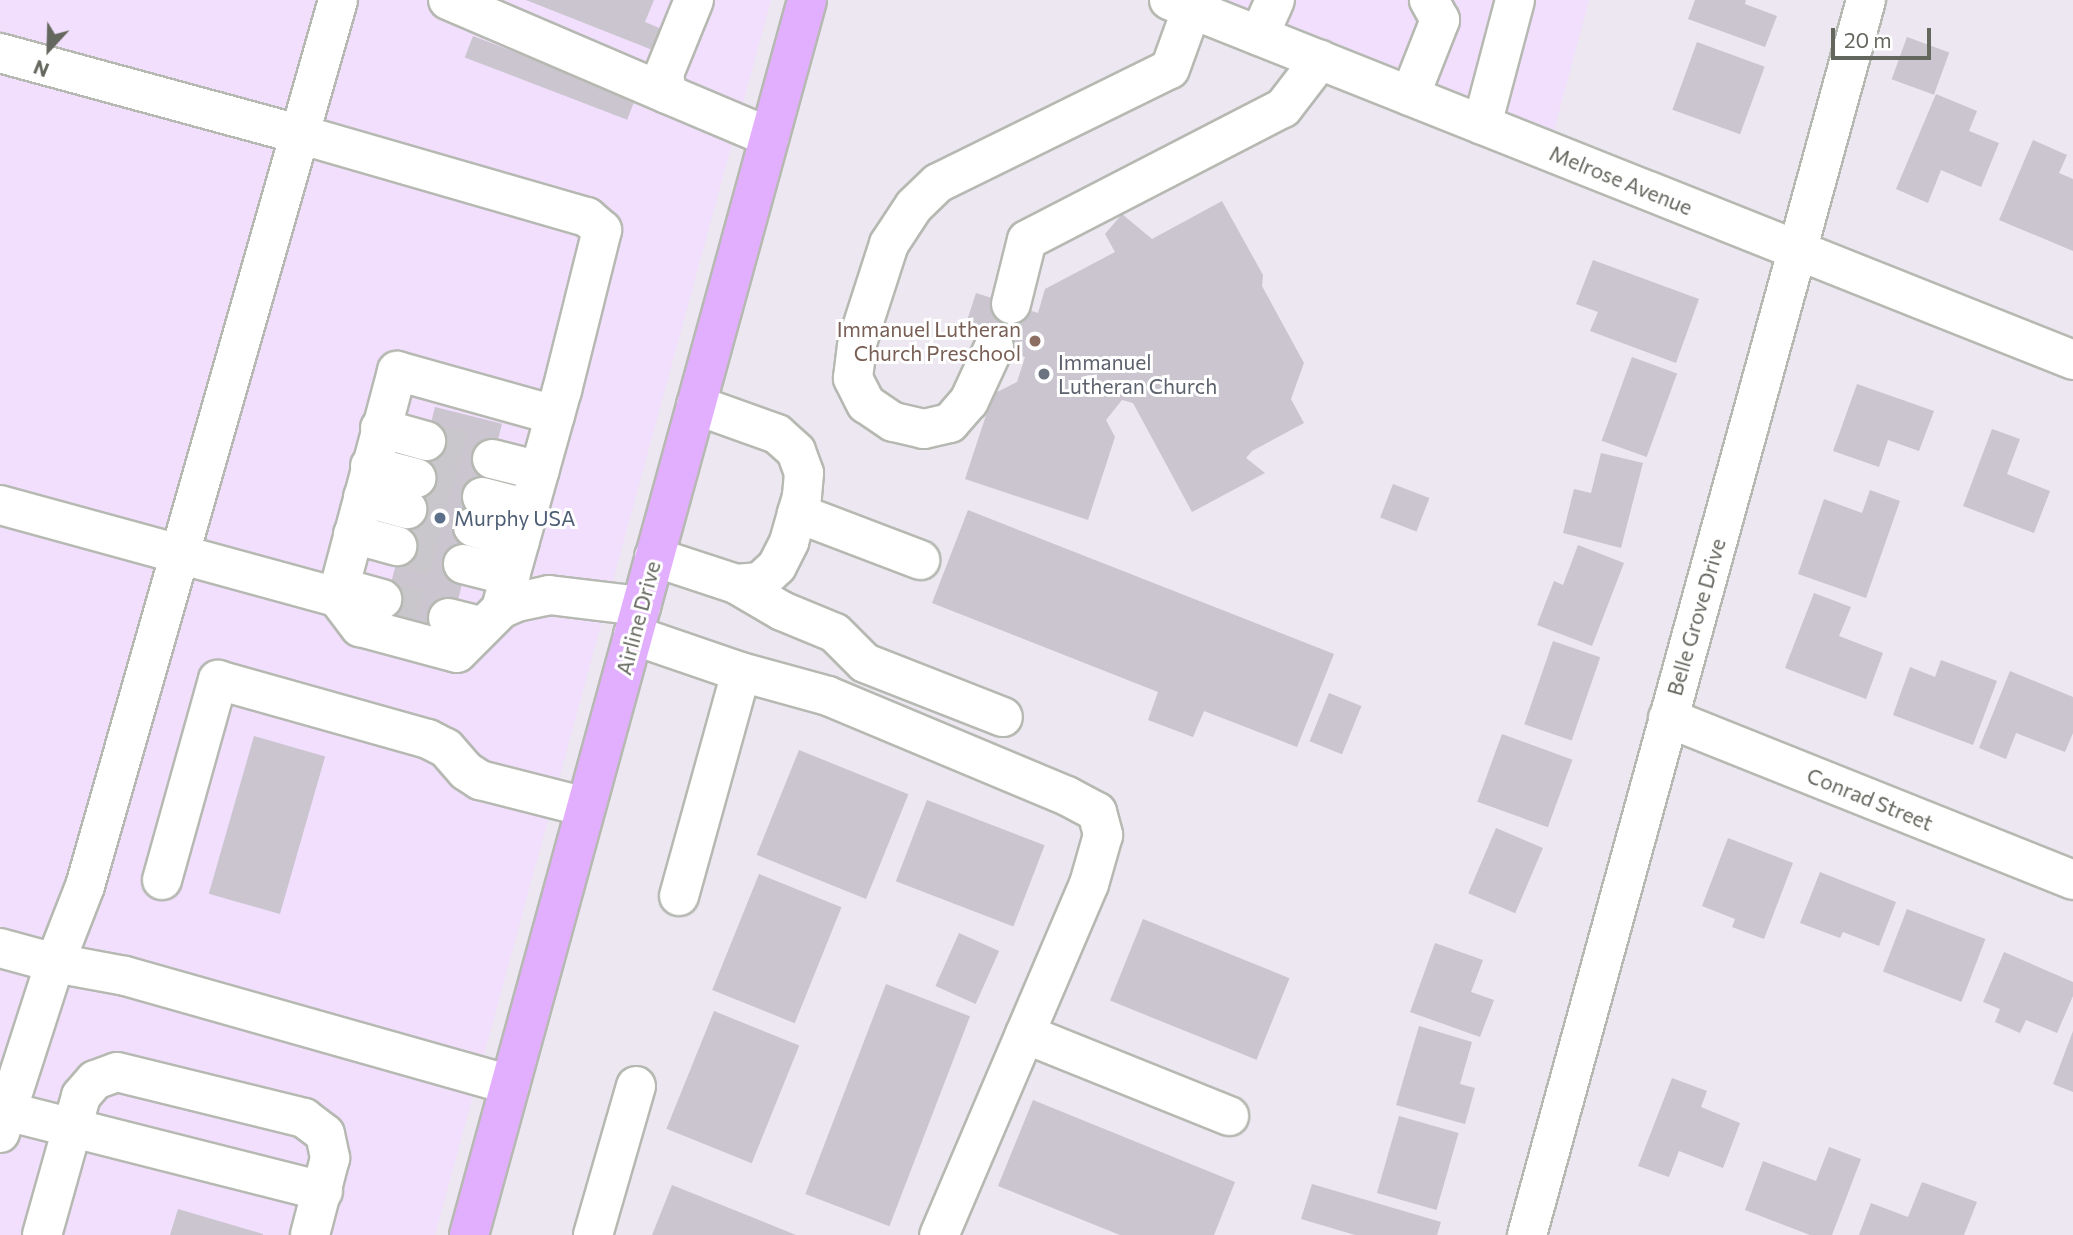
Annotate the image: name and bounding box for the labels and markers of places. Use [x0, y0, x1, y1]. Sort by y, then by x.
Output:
place label: Immanuel Lutheran Church Preschool [837, 316, 1021, 366]
marker: Immanuel Lutheran Church Preschool [1027, 333, 1043, 349]
place label: Immanuel Lutheran Church [1058, 349, 1217, 399]
marker: Immanuel Lutheran Church [1036, 366, 1052, 382]
place label: Murphy USA [454, 505, 575, 531]
marker: Murphy USA [432, 510, 448, 526]

